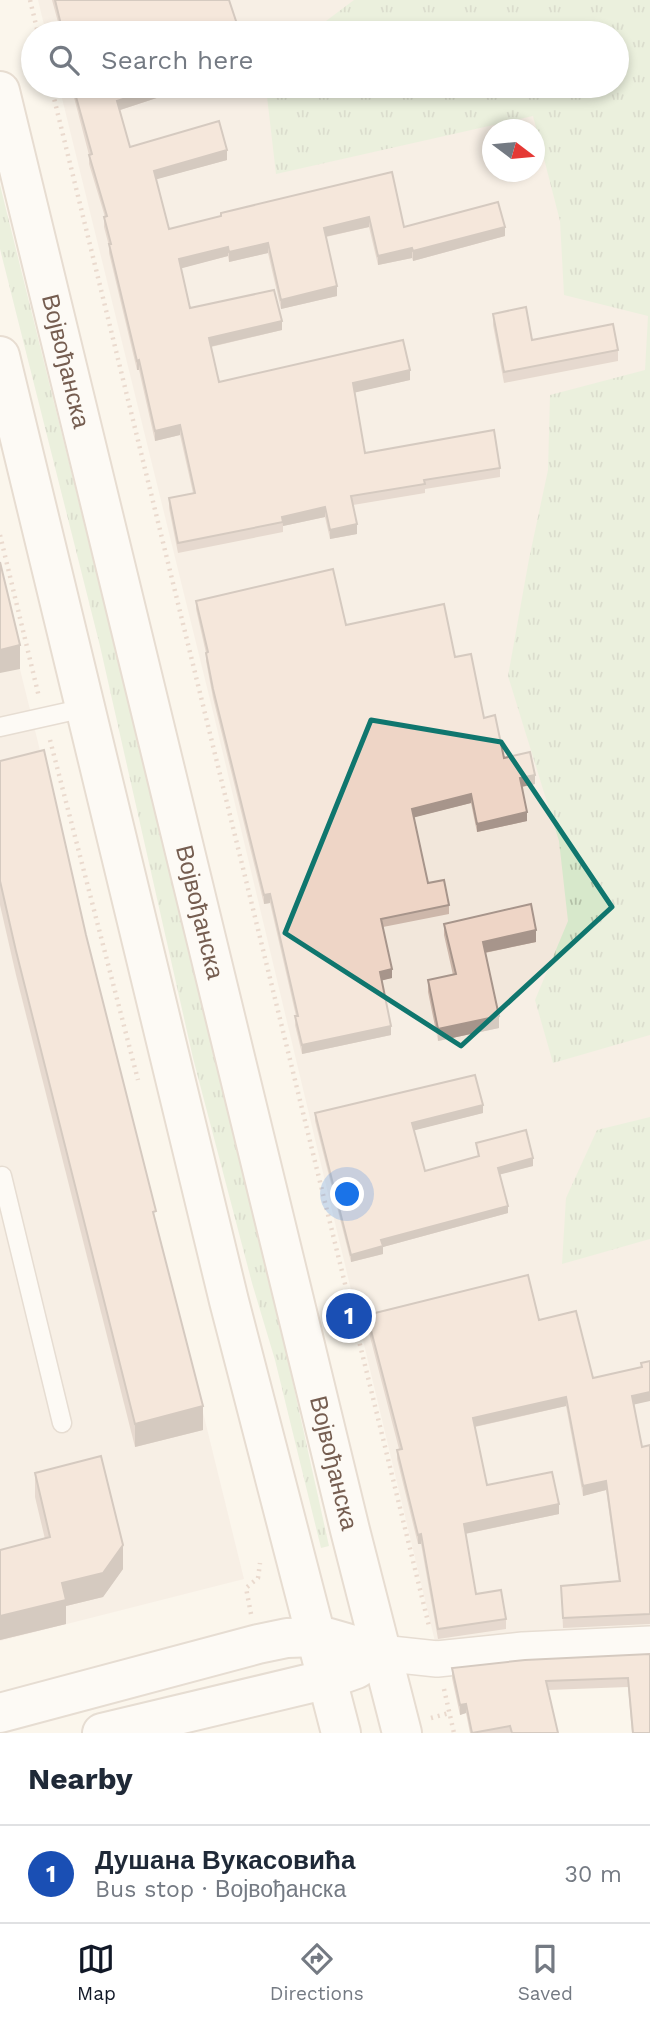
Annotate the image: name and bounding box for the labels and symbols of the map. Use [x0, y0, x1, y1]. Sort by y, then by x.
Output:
north arrow [482, 119, 545, 182]
street label: Војвођанска [36, 291, 96, 432]
street label: Војвођанска [170, 842, 230, 983]
your location [330, 1177, 364, 1211]
pin: 1 [326, 1290, 372, 1342]
street label: Војвођанска [304, 1393, 364, 1533]

